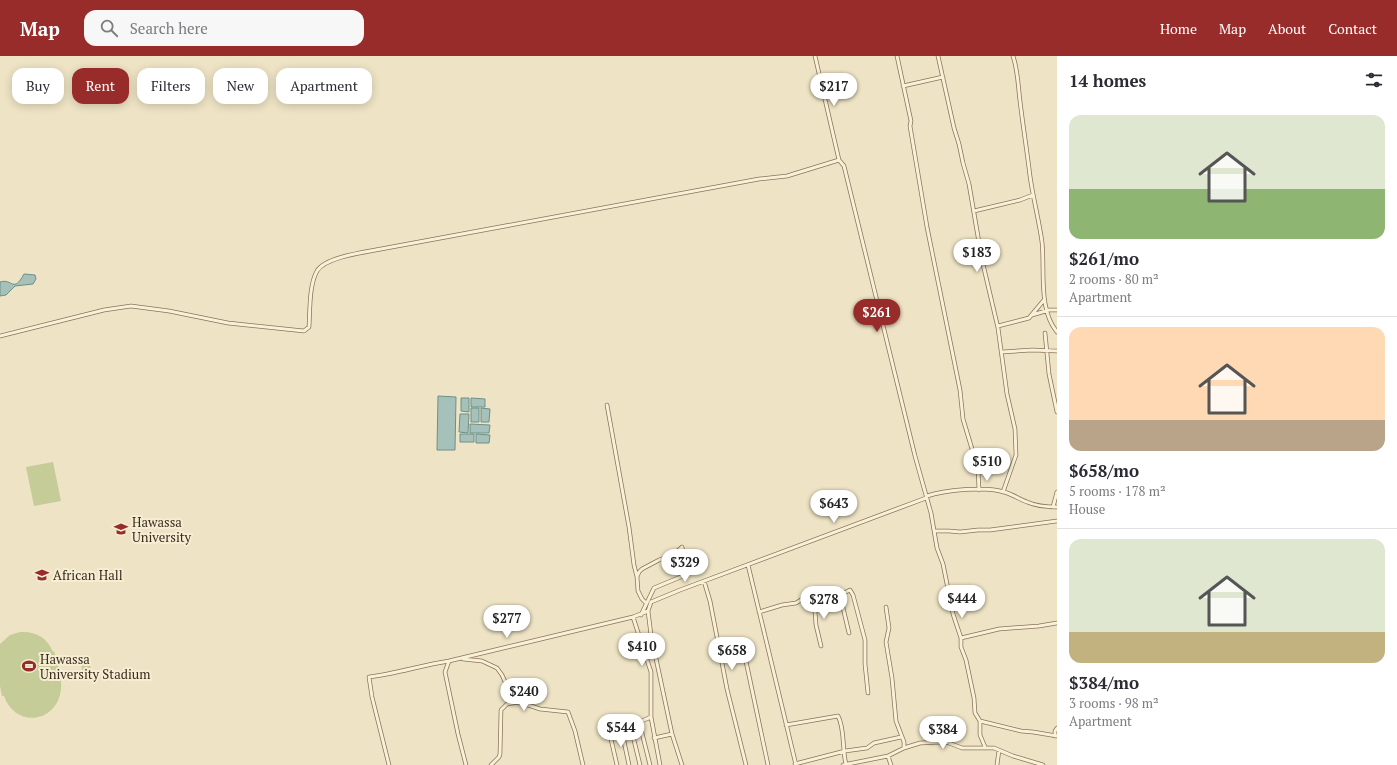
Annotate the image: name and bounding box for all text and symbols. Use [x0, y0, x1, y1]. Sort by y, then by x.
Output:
search box [84, 10, 364, 46]
text: Map [20, 16, 60, 41]
icon: search [98, 17, 120, 39]
text: Search here [130, 18, 208, 38]
text: Home [1160, 19, 1197, 38]
text: Map [1219, 19, 1246, 38]
text: About [1268, 19, 1306, 38]
text: Contact [1328, 19, 1377, 38]
chip: Buy [12, 68, 64, 104]
chip: Rent [72, 68, 129, 104]
chip: Filters [137, 68, 205, 104]
chip: New [213, 68, 268, 104]
chip: Apartment [276, 68, 372, 104]
text: 14 homes [1069, 69, 1146, 92]
icon: filters [1363, 69, 1385, 91]
pin: $217 [810, 73, 858, 107]
text: $217 [819, 77, 849, 95]
icon: home [1191, 141, 1263, 213]
pin: $183 [953, 239, 1001, 273]
text: $183 [962, 243, 992, 261]
text: $261/mo [1069, 247, 1139, 270]
text: 2 rooms · 80 m² [1069, 270, 1159, 288]
text: Apartment [1069, 288, 1132, 306]
pin: $261 [853, 299, 901, 333]
text: $261 [862, 303, 892, 321]
icon: home [1191, 353, 1263, 425]
pin: $510 [963, 448, 1011, 482]
text: $510 [972, 452, 1002, 470]
text: $658/mo [1069, 459, 1139, 482]
text: 5 rooms · 178 m² [1069, 482, 1166, 500]
pin: $643 [810, 490, 858, 524]
text: $643 [819, 494, 849, 512]
text: House [1069, 500, 1105, 518]
place label: Hawassa University [132, 513, 192, 546]
school or university icon: Hawassa University [113, 521, 129, 537]
pin: $329 [661, 549, 709, 583]
text: $329 [670, 553, 700, 571]
icon: home [1191, 565, 1263, 637]
place label: African Hall [53, 566, 123, 584]
school or university icon: African Hall [34, 567, 50, 583]
pin: $444 [938, 585, 986, 619]
pin: $278 [800, 586, 848, 620]
text: $444 [947, 589, 977, 607]
text: $278 [809, 590, 839, 608]
pin: $277 [483, 605, 531, 639]
text: $277 [492, 609, 522, 627]
pin: $410 [618, 633, 666, 667]
text: $410 [627, 637, 657, 655]
pin: $658 [708, 637, 756, 671]
text: $658 [717, 641, 747, 659]
place label: Hawassa University Stadium [40, 650, 151, 683]
sports icon: Hawassa University Stadium [21, 658, 37, 674]
text: $384/mo [1069, 671, 1139, 694]
pin: $240 [500, 678, 548, 712]
text: $240 [509, 682, 539, 700]
text: 3 rooms · 98 m² [1069, 694, 1159, 712]
text: Apartment [1069, 712, 1132, 730]
pin: $544 [597, 714, 645, 748]
pin: $384 [919, 716, 967, 750]
text: $544 [606, 718, 636, 736]
text: $384 [928, 720, 958, 738]

